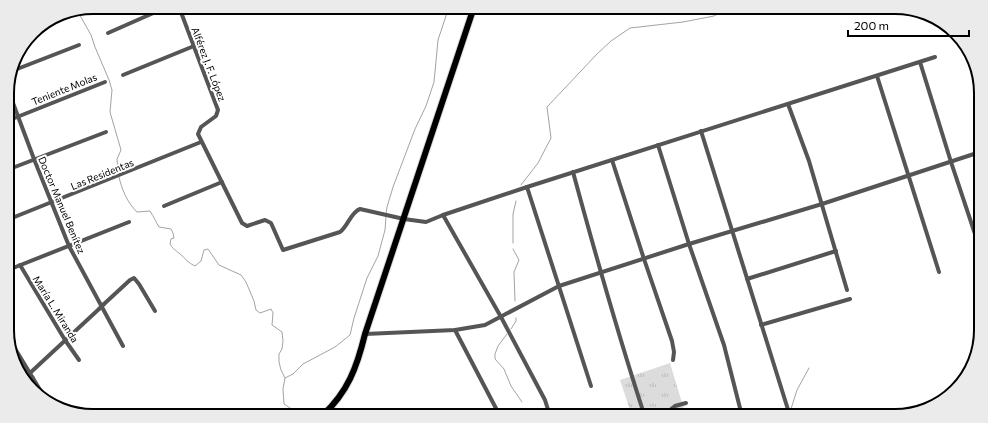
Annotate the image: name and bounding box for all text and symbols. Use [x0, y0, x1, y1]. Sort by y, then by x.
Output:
scale bar [848, 12, 969, 38]
text: 200 m [854, 18, 889, 32]
street label: Alférez J. F. López [189, 25, 229, 103]
street label: Teniente Molas [30, 70, 99, 108]
street label: Doctor Manuel Benítez [36, 155, 88, 255]
street label: Las Residentas [69, 156, 136, 192]
street label: María L. Miranda [31, 273, 81, 345]

